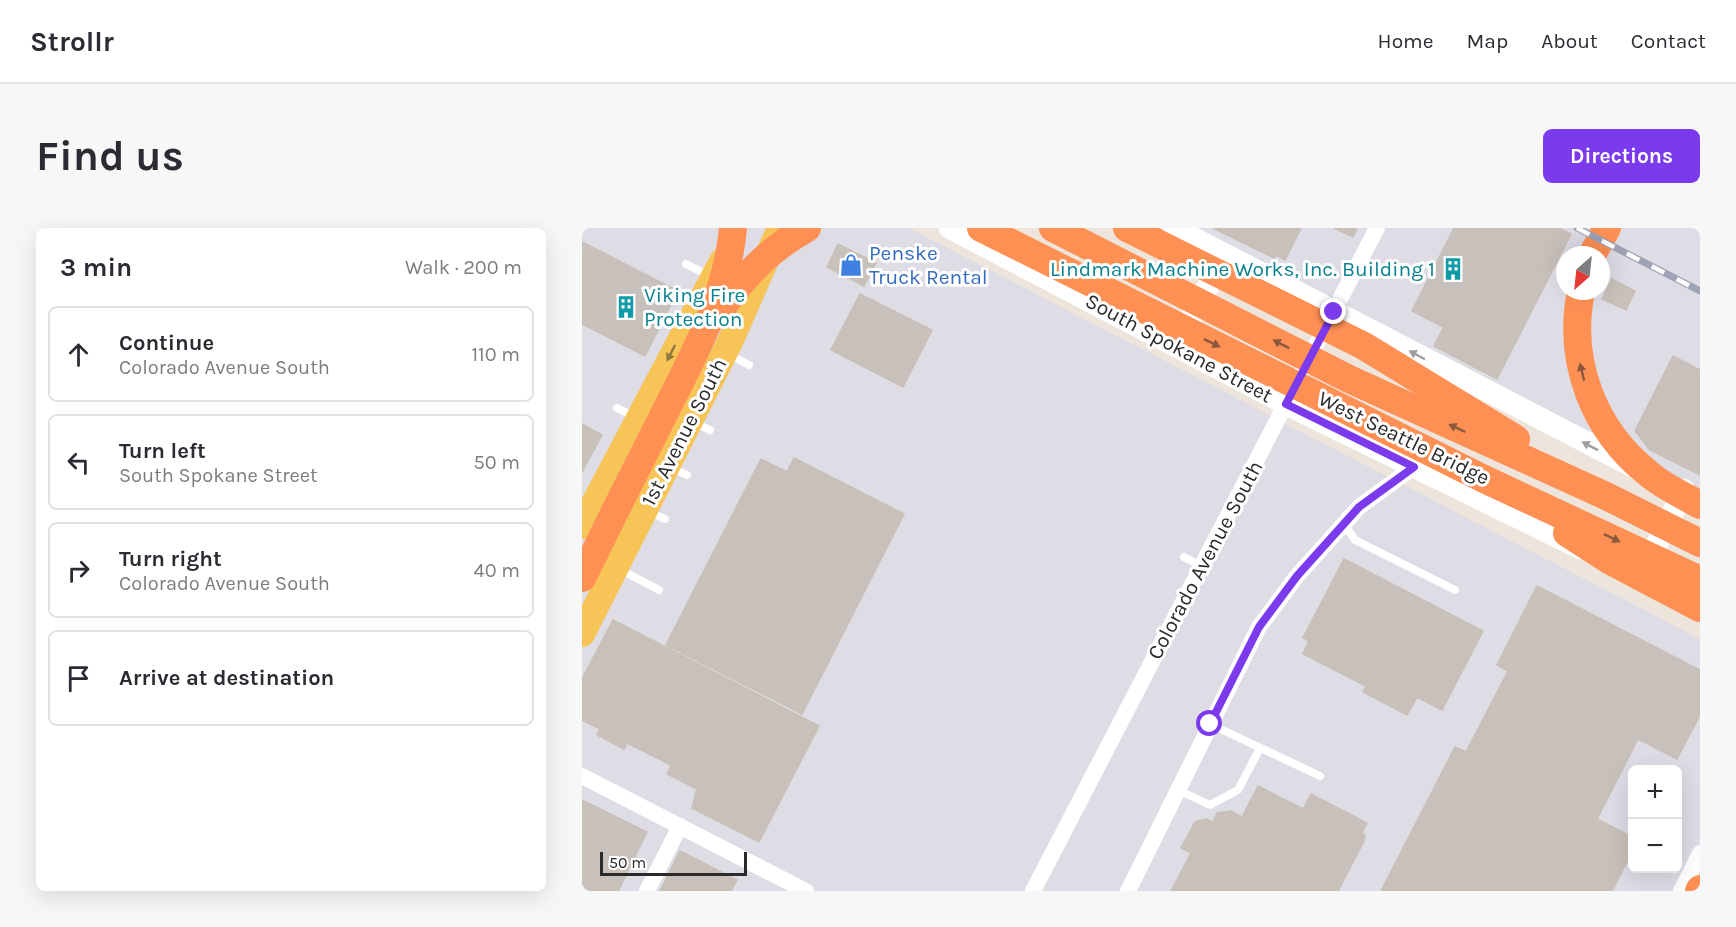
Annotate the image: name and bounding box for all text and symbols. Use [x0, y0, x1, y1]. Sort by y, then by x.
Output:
text: Strollr [30, 25, 114, 58]
text: Home [1378, 29, 1434, 53]
text: Map [1467, 29, 1508, 53]
text: About [1541, 29, 1598, 53]
text: Contact [1631, 29, 1706, 53]
button: Directions [1543, 129, 1700, 183]
text: Find us [36, 131, 184, 181]
place label: Penske Truck Rental [869, 241, 988, 289]
north arrow [1556, 246, 1610, 300]
text: 3 min [60, 252, 132, 283]
shop icon: Penske Truck Rental [838, 252, 864, 278]
text: Walk · 200 m [405, 256, 522, 279]
building icon: Lindmark Machine Works, Inc. Building 1 [1440, 256, 1466, 282]
place label: Lindmark Machine Works, Inc. Building 1 [1050, 257, 1435, 281]
place label: Viking Fire Protection [644, 283, 745, 331]
street label: South Spokane Street [1081, 288, 1277, 408]
building icon: Viking Fire Protection [613, 294, 639, 320]
route end [1320, 298, 1346, 324]
text: Continue [119, 330, 214, 356]
icon: ahead [62, 338, 95, 371]
one-way arrow [1204, 338, 1221, 348]
one-way arrow [1273, 340, 1290, 349]
text: 110 m [471, 343, 520, 366]
one-way arrow [666, 345, 676, 362]
one-way arrow [1409, 351, 1426, 360]
street label: 1st Avenue South [636, 354, 732, 510]
text: Colorado Avenue South [119, 356, 330, 379]
one-way arrow [1577, 362, 1587, 381]
street label: West Seattle Bridge [1315, 386, 1493, 490]
one-way arrow [1449, 424, 1466, 433]
text: Turn left [119, 438, 206, 464]
one-way arrow [1582, 441, 1599, 450]
icon: left [62, 446, 95, 479]
text: 50 m [473, 451, 520, 474]
street label: Colorado Avenue South [1142, 457, 1268, 663]
text: South Spokane Street [119, 464, 317, 487]
one-way arrow [1603, 533, 1620, 542]
text: Turn right [119, 546, 222, 572]
icon: right [62, 554, 95, 587]
text: 40 m [474, 559, 520, 582]
text: Colorado Avenue South [119, 572, 330, 595]
icon: arrive [62, 662, 95, 695]
text: Arrive at destination [119, 665, 334, 691]
route start [1196, 710, 1222, 736]
map controls [1628, 765, 1682, 873]
button: + [1628, 765, 1682, 819]
button: − [1628, 819, 1682, 873]
scale bar [600, 849, 747, 876]
text: 50 m [609, 853, 646, 872]

